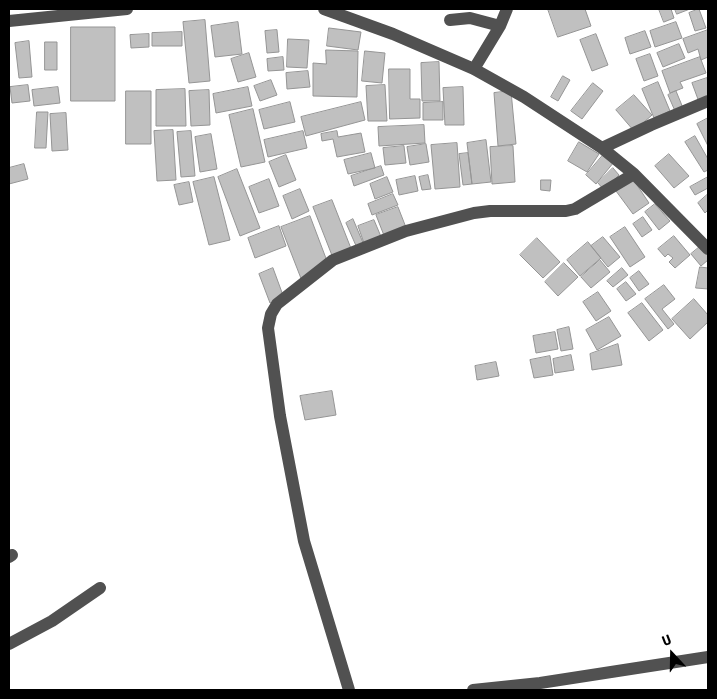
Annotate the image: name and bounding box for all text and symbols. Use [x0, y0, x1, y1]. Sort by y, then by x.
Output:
north arrow [647, 629, 697, 679]
text: U [660, 631, 673, 649]

